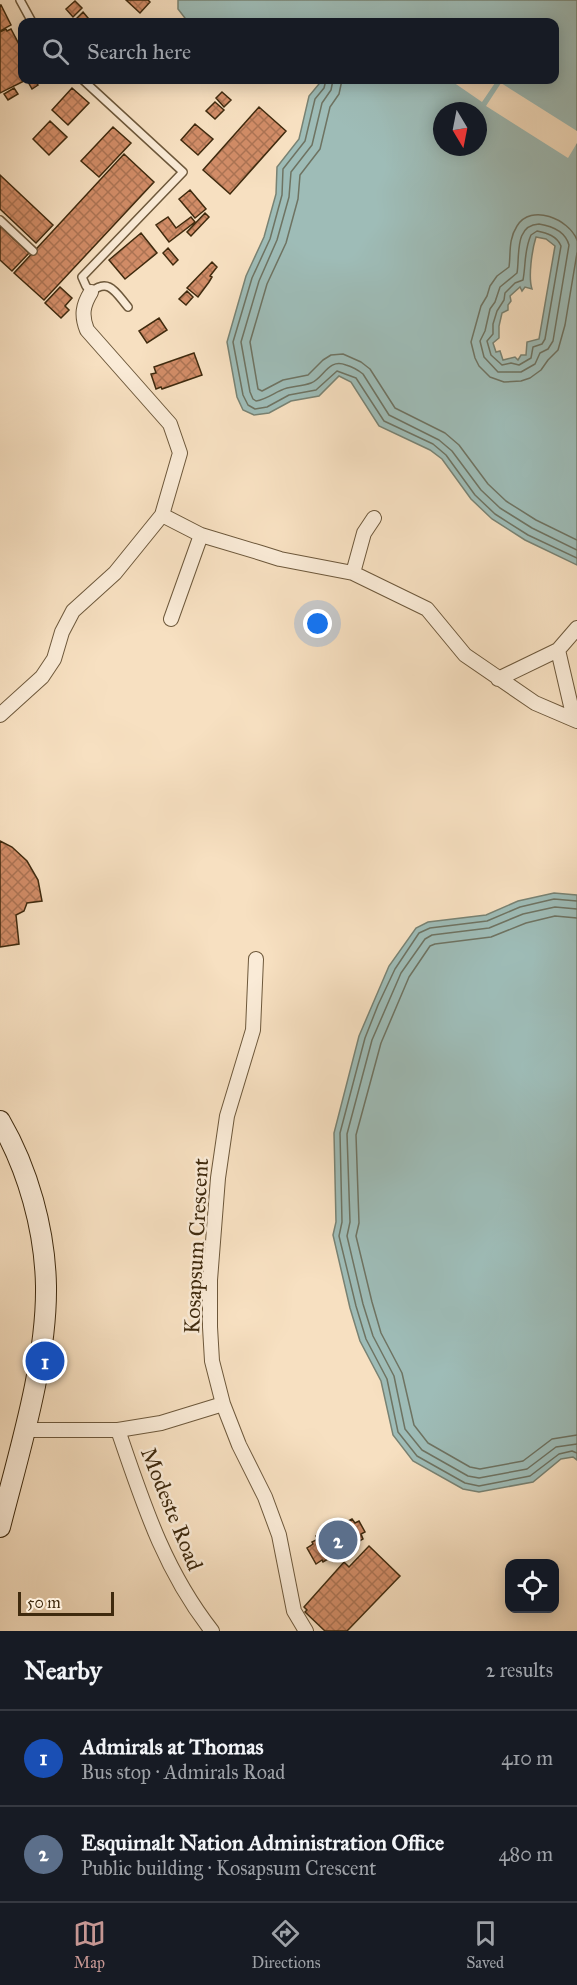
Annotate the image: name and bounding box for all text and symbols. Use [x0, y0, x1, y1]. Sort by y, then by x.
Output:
search box [18, 18, 559, 84]
icon: search [39, 35, 72, 68]
text: Search here [87, 38, 191, 65]
north arrow [433, 102, 487, 156]
your location [303, 609, 332, 638]
street label: Kosapsum Crescent [178, 1157, 214, 1335]
pin: 1 [26, 1338, 64, 1384]
street label: Modeste Road [135, 1443, 209, 1575]
pin: 2 [318, 1518, 358, 1562]
map controls [505, 1559, 559, 1613]
button: locate [505, 1559, 559, 1613]
scale bar [18, 1589, 114, 1616]
text: 50 m [27, 1593, 61, 1612]
text: Nearby [24, 1654, 102, 1686]
text: 2 results [485, 1658, 553, 1682]
text: Admirals at Thomas [81, 1733, 264, 1760]
text: 1 [40, 1746, 47, 1770]
text: 410 m [501, 1746, 553, 1770]
text: Bus stop · Admirals Road [81, 1760, 285, 1784]
text: Esquimalt Nation Administration Office [81, 1829, 444, 1856]
text: 2 [39, 1842, 48, 1866]
text: 480 m [498, 1842, 553, 1866]
text: Public building · Kosapsum Crescent [81, 1856, 376, 1880]
tab: Map [73, 1917, 106, 1972]
tab: Directions [252, 1917, 320, 1972]
tab: Saved [466, 1917, 504, 1972]

